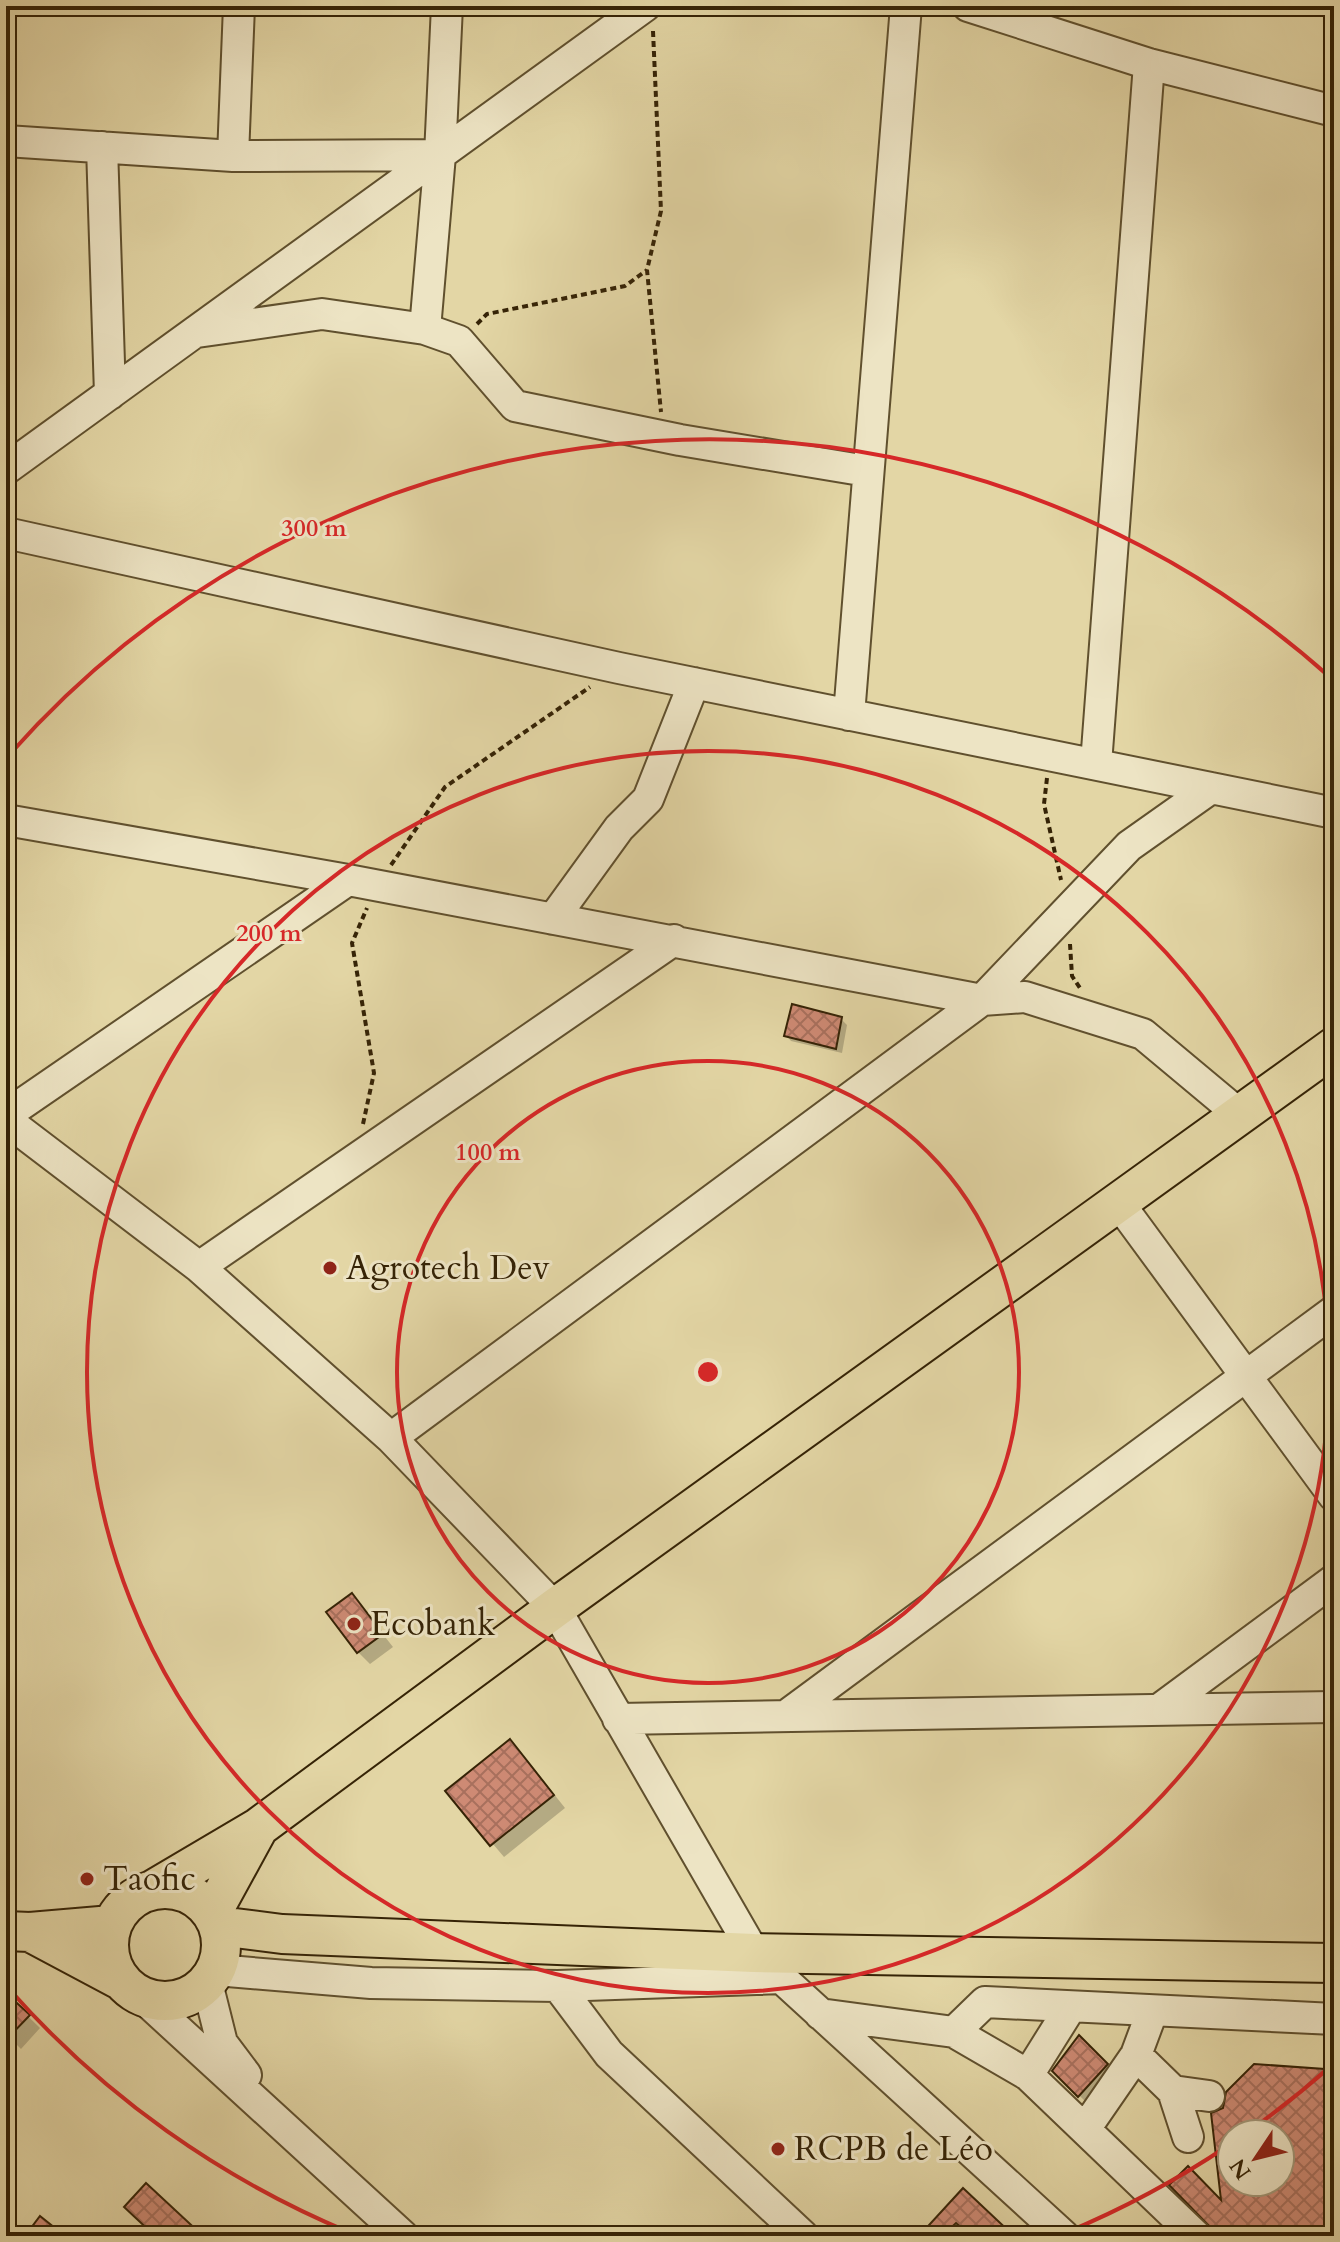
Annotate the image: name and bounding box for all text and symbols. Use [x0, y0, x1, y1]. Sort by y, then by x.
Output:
text: 300 m [281, 512, 348, 545]
text: 200 m [236, 917, 303, 950]
text: 100 m [455, 1136, 522, 1169]
place label: Agrotech Dev [346, 1245, 551, 1291]
marker: Agrotech Dev [321, 1259, 339, 1277]
centre of rings [694, 1358, 722, 1386]
place label: Ecobank [370, 1601, 496, 1647]
marker: Ecobank [345, 1615, 363, 1633]
place label: Taofic [103, 1856, 196, 1902]
marker: Taofic [78, 1870, 96, 1888]
north arrow [1216, 2118, 1296, 2198]
place label: RCPB de Léo [794, 2126, 993, 2172]
marker: RCPB de Léo [769, 2140, 787, 2158]
text: N [1223, 2152, 1258, 2185]

